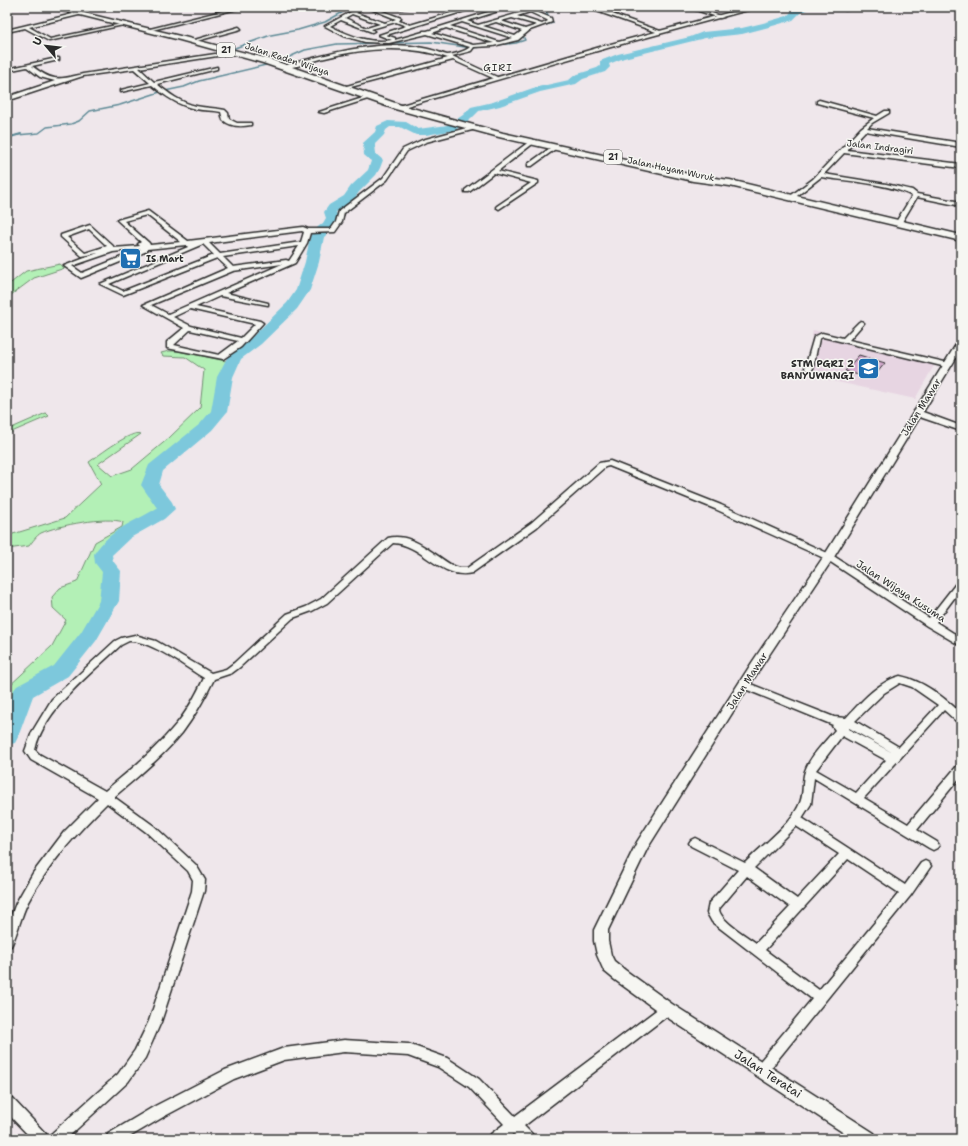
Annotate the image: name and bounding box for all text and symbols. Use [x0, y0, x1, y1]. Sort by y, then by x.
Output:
north arrow [26, 26, 66, 66]
text: U [29, 35, 46, 48]
street label: Jalan Raden Wijaya [243, 40, 331, 78]
road number: 21 [217, 43, 235, 57]
district label: GIRI [483, 61, 513, 74]
street label: Jalan Indragiri [846, 137, 914, 157]
road number: 21 [604, 150, 622, 164]
street label: Jalan Hayam Wuruk [626, 154, 716, 184]
supermarket icon: IS Mart [118, 246, 144, 272]
place label: IS Mart [146, 253, 184, 265]
school or university icon: STM PGRI 2 BANYUWANGI [856, 356, 882, 382]
place label: STM PGRI 2 BANYUWANGI [781, 357, 854, 382]
street label: Jalan Mawar [898, 375, 944, 438]
street label: Jalan Wijaya Kusuma [854, 557, 949, 625]
street label: Jalan Mawar [724, 650, 770, 712]
street label: Jalan Teratai [731, 1046, 805, 1102]

